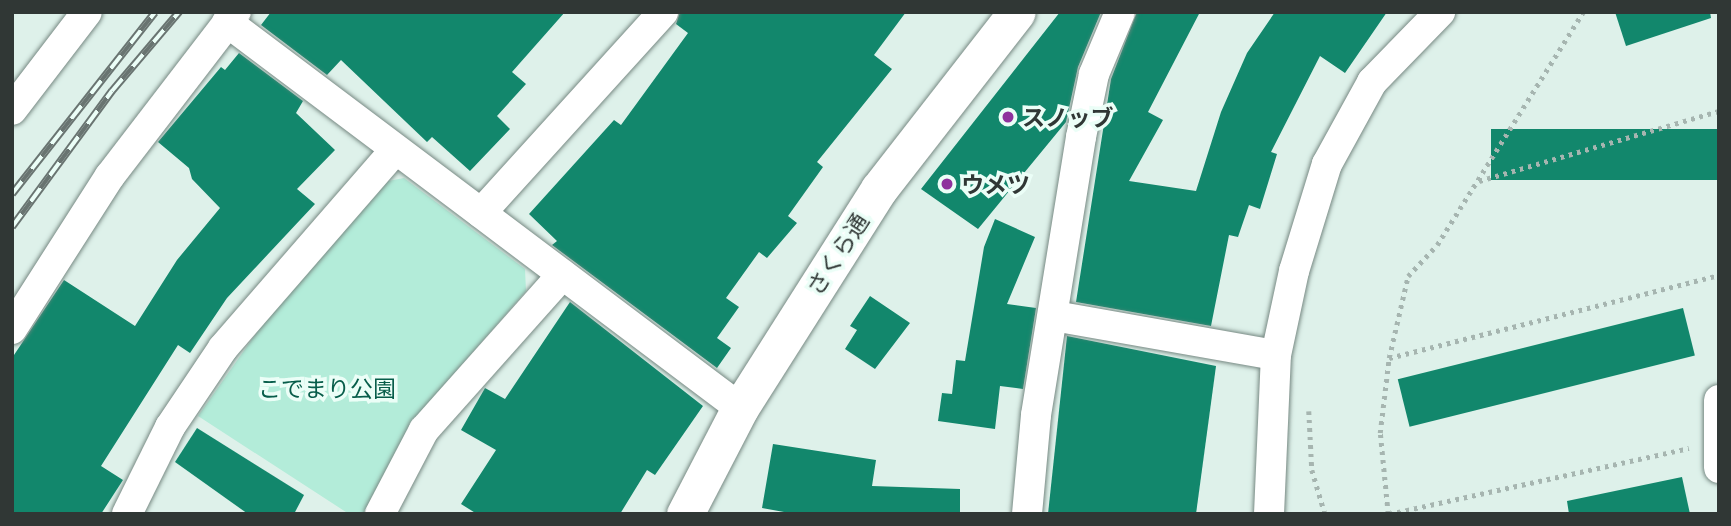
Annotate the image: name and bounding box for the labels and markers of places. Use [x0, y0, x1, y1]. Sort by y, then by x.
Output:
place label: スノッブ [1022, 103, 1114, 131]
marker: スノッブ [1000, 109, 1016, 125]
place label: ウメツ [961, 170, 1030, 198]
marker: ウメツ [939, 176, 955, 192]

